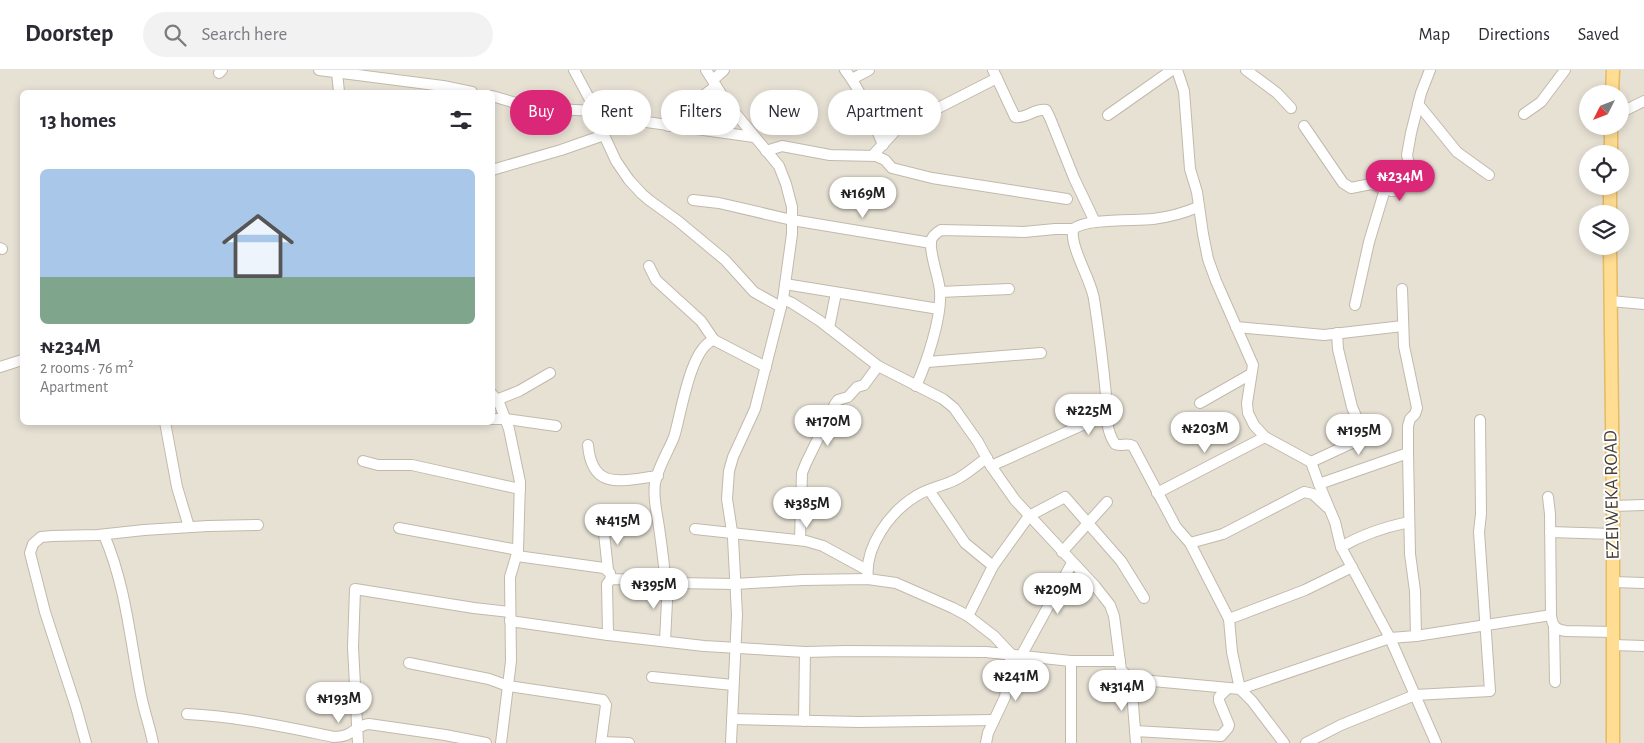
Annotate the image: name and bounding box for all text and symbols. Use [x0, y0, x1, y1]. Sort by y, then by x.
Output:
search box [143, 12, 493, 57]
icon: search [161, 21, 189, 49]
text: Doorstep [25, 22, 113, 46]
text: Search here [201, 25, 287, 44]
text: Map [1419, 26, 1450, 44]
text: Directions [1478, 26, 1550, 44]
text: Saved [1578, 26, 1619, 44]
north arrow [1579, 85, 1629, 135]
map controls [1579, 85, 1629, 255]
chip: Buy [510, 90, 572, 135]
chip: Rent [582, 90, 651, 135]
chip: Filters [661, 90, 740, 135]
chip: New [750, 90, 818, 135]
chip: Apartment [828, 90, 941, 135]
icon: filters [447, 106, 475, 134]
text: 13 homes [40, 110, 116, 131]
button: locate [1579, 145, 1629, 195]
pin: ₦234M [1365, 160, 1435, 202]
text: ₦234M [1377, 168, 1423, 184]
pin: ₦169M [828, 176, 898, 219]
text: ₦169M [840, 185, 886, 201]
icon: home [213, 201, 303, 291]
button: layers [1579, 205, 1629, 255]
text: ₦234M [40, 336, 101, 357]
text: 2 rooms · 76 m² [40, 360, 134, 376]
text: Apartment [40, 379, 108, 395]
pin: ₦225M [1054, 394, 1124, 436]
text: ₦225M [1066, 402, 1112, 418]
pin: ₦170M [793, 404, 863, 447]
pin: ₦203M [1170, 412, 1240, 454]
text: ₦170M [805, 413, 851, 429]
pin: ₦195M [1324, 414, 1394, 456]
text: ₦203M [1182, 420, 1228, 436]
text: ₦195M [1337, 422, 1381, 438]
street label: EZEIWEKA ROAD [1601, 430, 1623, 560]
pin: ₦385M [772, 486, 842, 529]
text: ₦385M [784, 495, 830, 511]
pin: ₦415M [583, 504, 653, 546]
text: ₦415M [596, 512, 640, 528]
pin: ₦395M [619, 568, 689, 610]
pin: ₦209M [1023, 572, 1093, 615]
text: ₦395M [631, 576, 677, 592]
text: ₦209M [1034, 581, 1082, 597]
pin: ₦241M [981, 660, 1051, 702]
text: ₦241M [993, 668, 1039, 684]
pin: ₦314M [1087, 670, 1157, 712]
text: ₦314M [1100, 678, 1144, 694]
pin: ₦193M [304, 682, 374, 724]
text: ₦193M [317, 690, 361, 706]

